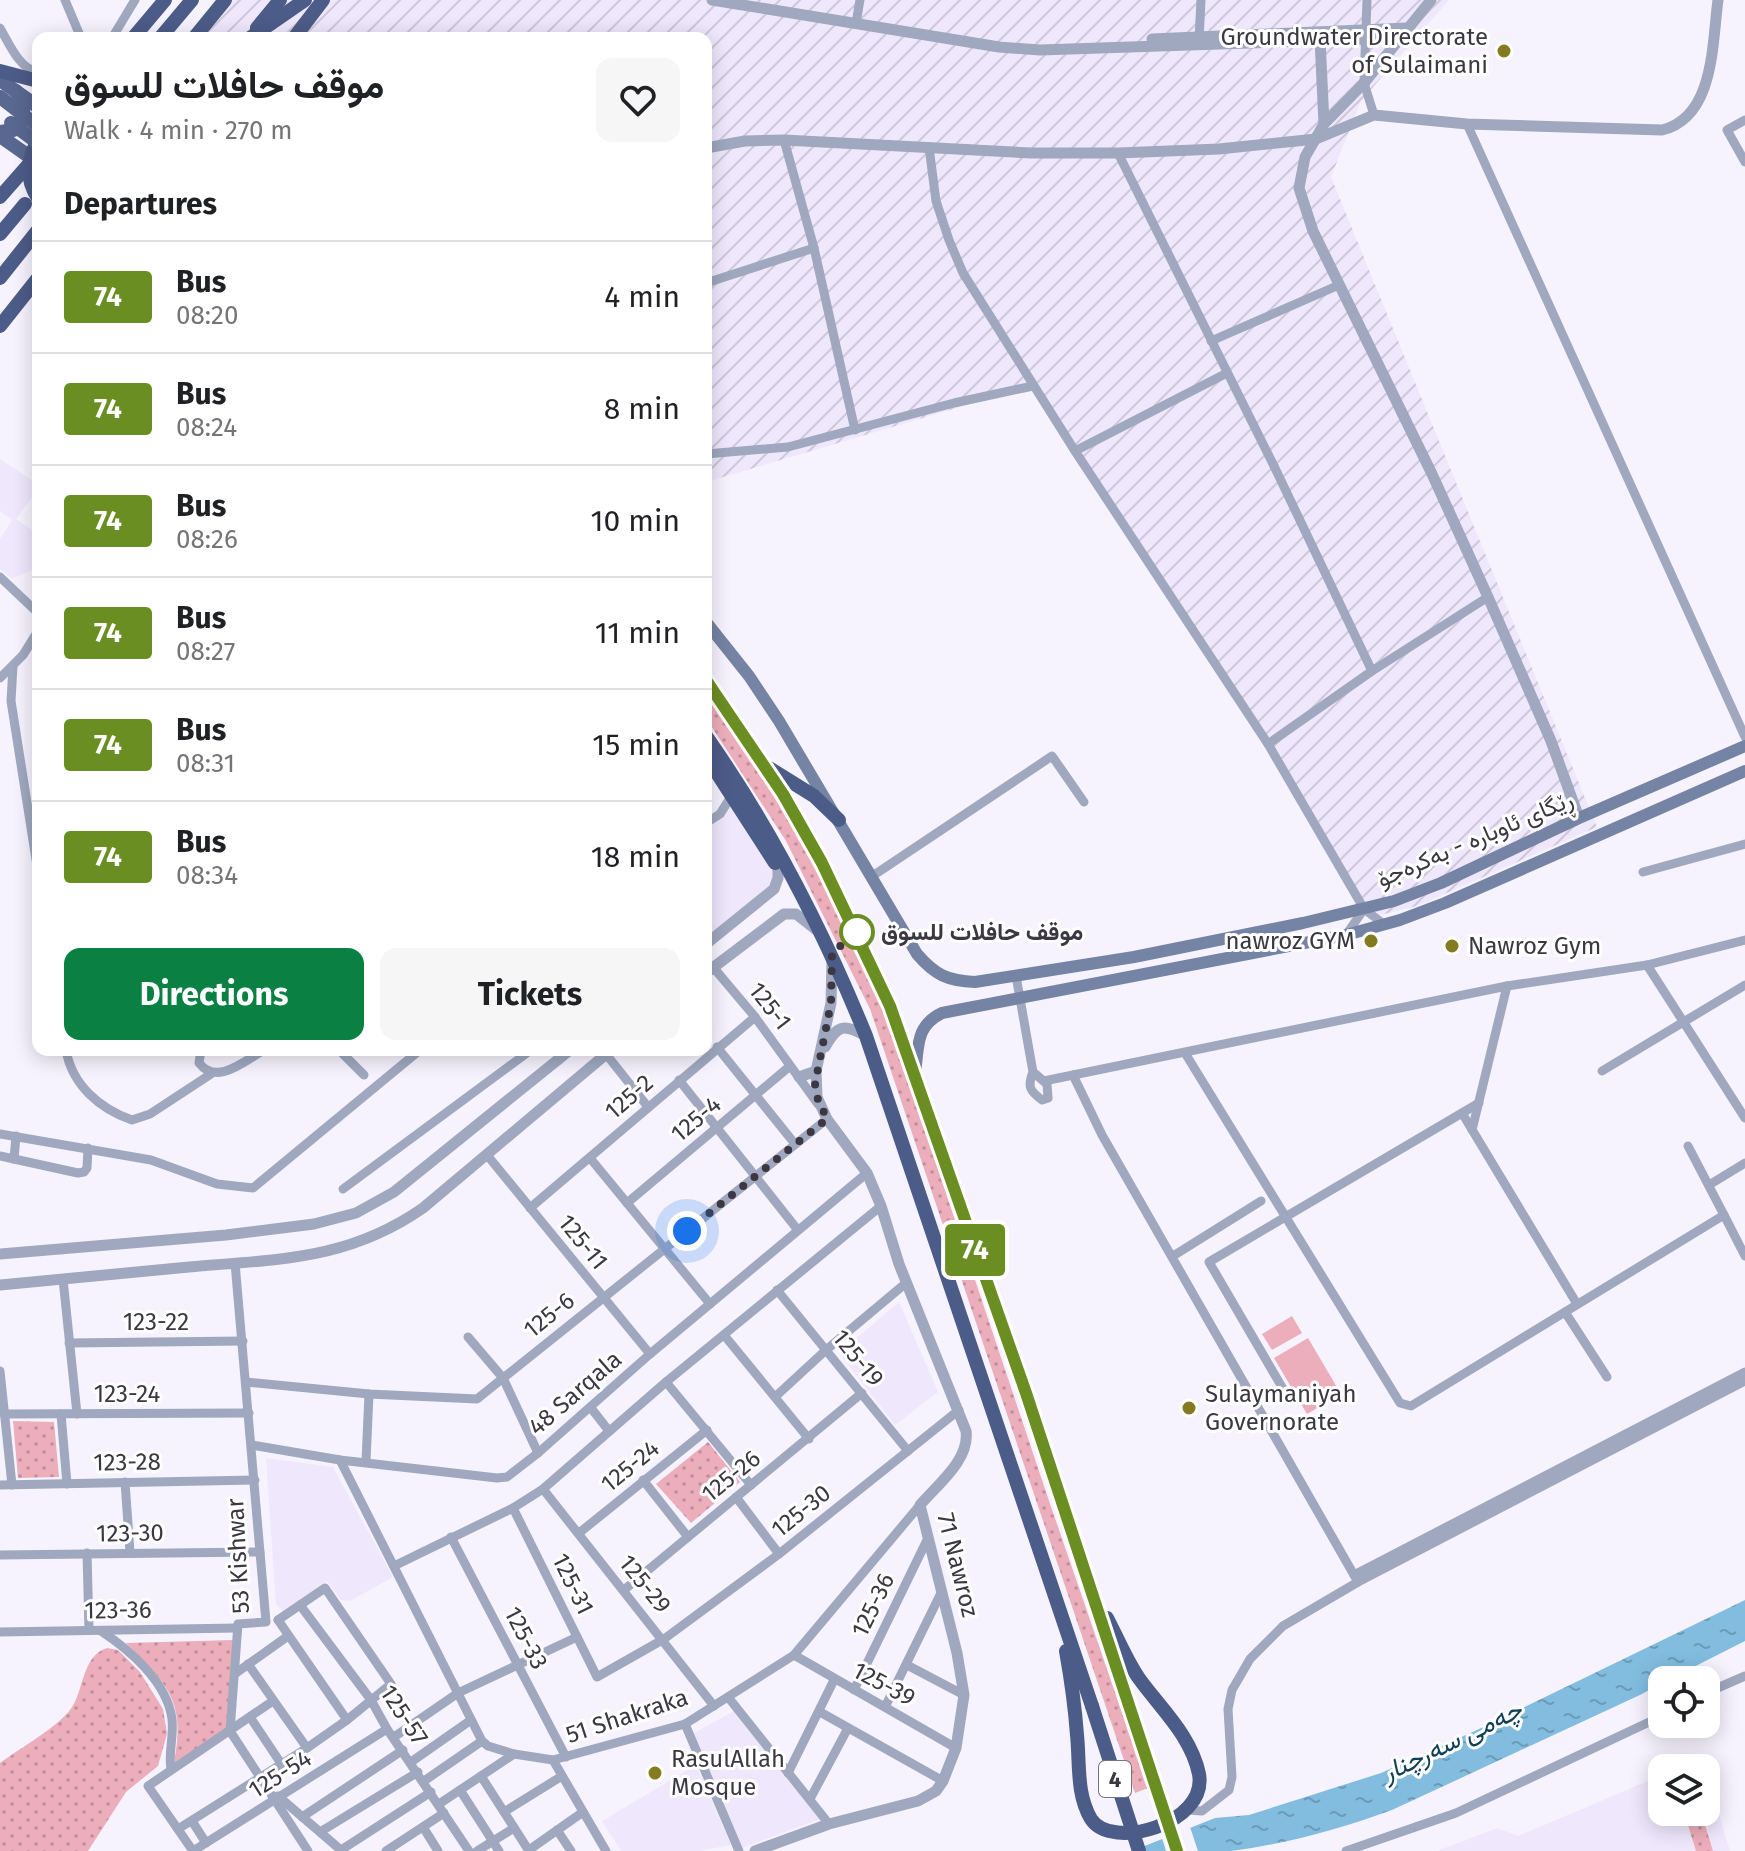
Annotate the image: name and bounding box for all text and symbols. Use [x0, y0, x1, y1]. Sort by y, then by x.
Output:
place label: Groundwater Directorate of Sulaimani [1220, 23, 1488, 79]
marker: Groundwater Directorate of Sulaimani [1495, 42, 1513, 60]
button: heart [596, 58, 680, 142]
text: موقف حافلات للسوق [64, 62, 384, 108]
text: Walk · 4 min · 270 m [64, 115, 293, 146]
text: Departures [64, 186, 217, 222]
text: Bus [176, 264, 226, 300]
text: 4 min [604, 279, 680, 315]
text: 74 [94, 280, 122, 313]
text: 08:20 [176, 300, 238, 331]
text: Bus [176, 376, 226, 412]
text: 8 min [604, 391, 680, 427]
text: 74 [94, 392, 122, 425]
text: 08:24 [176, 412, 237, 443]
text: Bus [176, 488, 226, 524]
text: 10 min [591, 503, 680, 539]
text: 74 [94, 504, 122, 537]
text: 08:26 [176, 524, 238, 555]
text: Bus [176, 600, 226, 636]
text: 11 min [595, 615, 680, 651]
text: 74 [94, 616, 122, 649]
text: 08:27 [176, 636, 235, 667]
text: Bus [176, 712, 226, 748]
text: 15 min [592, 727, 680, 763]
text: 74 [94, 728, 122, 761]
text: 08:31 [176, 748, 235, 779]
street label: ڕێگای ئاوبارە - بەکرەجۆ [1373, 785, 1579, 898]
text: Bus [176, 824, 226, 860]
text: 18 min [591, 839, 680, 875]
text: 74 [94, 840, 122, 873]
text: 08:34 [176, 860, 238, 891]
marker: موقف حافلات للسوق [840, 915, 874, 949]
place label: موقف حافلات للسوق [881, 918, 1083, 947]
place label: nawroz GYM [1225, 927, 1355, 955]
marker: nawroz GYM [1362, 932, 1380, 950]
place label: Nawroz Gym [1468, 932, 1601, 960]
marker: Nawroz Gym [1443, 937, 1461, 955]
button: Directions [64, 948, 364, 1040]
button: Tickets [380, 948, 680, 1040]
street label: 125-1 [743, 977, 797, 1035]
street label: 125-2 [599, 1069, 659, 1125]
street label: 125-4 [665, 1090, 727, 1148]
street label: 125-11 [552, 1209, 614, 1275]
your location [667, 1211, 707, 1251]
line badge: 74 [939, 1224, 1011, 1276]
text: 74 [961, 1233, 989, 1266]
street label: 125-6 [518, 1286, 580, 1344]
street label: 123-22 [123, 1308, 189, 1336]
street label: 125-19 [827, 1324, 889, 1392]
street label: 48 Sarqala [523, 1345, 627, 1441]
street label: 123-24 [94, 1380, 160, 1408]
place label: Sulaymaniyah Governorate [1205, 1380, 1356, 1436]
marker: Sulaymaniyah Governorate [1180, 1399, 1198, 1417]
street label: 125-24 [595, 1434, 665, 1498]
street label: 125-26 [696, 1444, 766, 1508]
street label: 123-28 [93, 1447, 161, 1477]
street label: 125-30 [766, 1479, 836, 1543]
street label: 53 Kishwar [221, 1497, 255, 1614]
street label: 71 Nawroz [932, 1510, 984, 1620]
street label: 123-30 [96, 1518, 164, 1548]
street label: 125-31 [546, 1549, 600, 1619]
street label: 125-29 [613, 1549, 677, 1619]
street label: 125-36 [846, 1569, 900, 1641]
street label: 123-36 [84, 1595, 152, 1625]
street label: 125-33 [498, 1602, 554, 1674]
street label: 125-39 [848, 1656, 920, 1712]
map controls [1648, 1666, 1720, 1826]
button: locate [1648, 1666, 1720, 1738]
street label: 125-57 [374, 1680, 434, 1750]
street label: 51 Shakraka [563, 1683, 691, 1749]
water label: چەمی سەرچنار [1375, 1693, 1529, 1791]
street label: 125-54 [244, 1744, 317, 1804]
place label: RasulAllah Mosque [671, 1745, 785, 1801]
button: layers [1648, 1754, 1720, 1826]
road number: 4 [1099, 1761, 1131, 1797]
marker: RasulAllah Mosque [646, 1764, 664, 1782]

